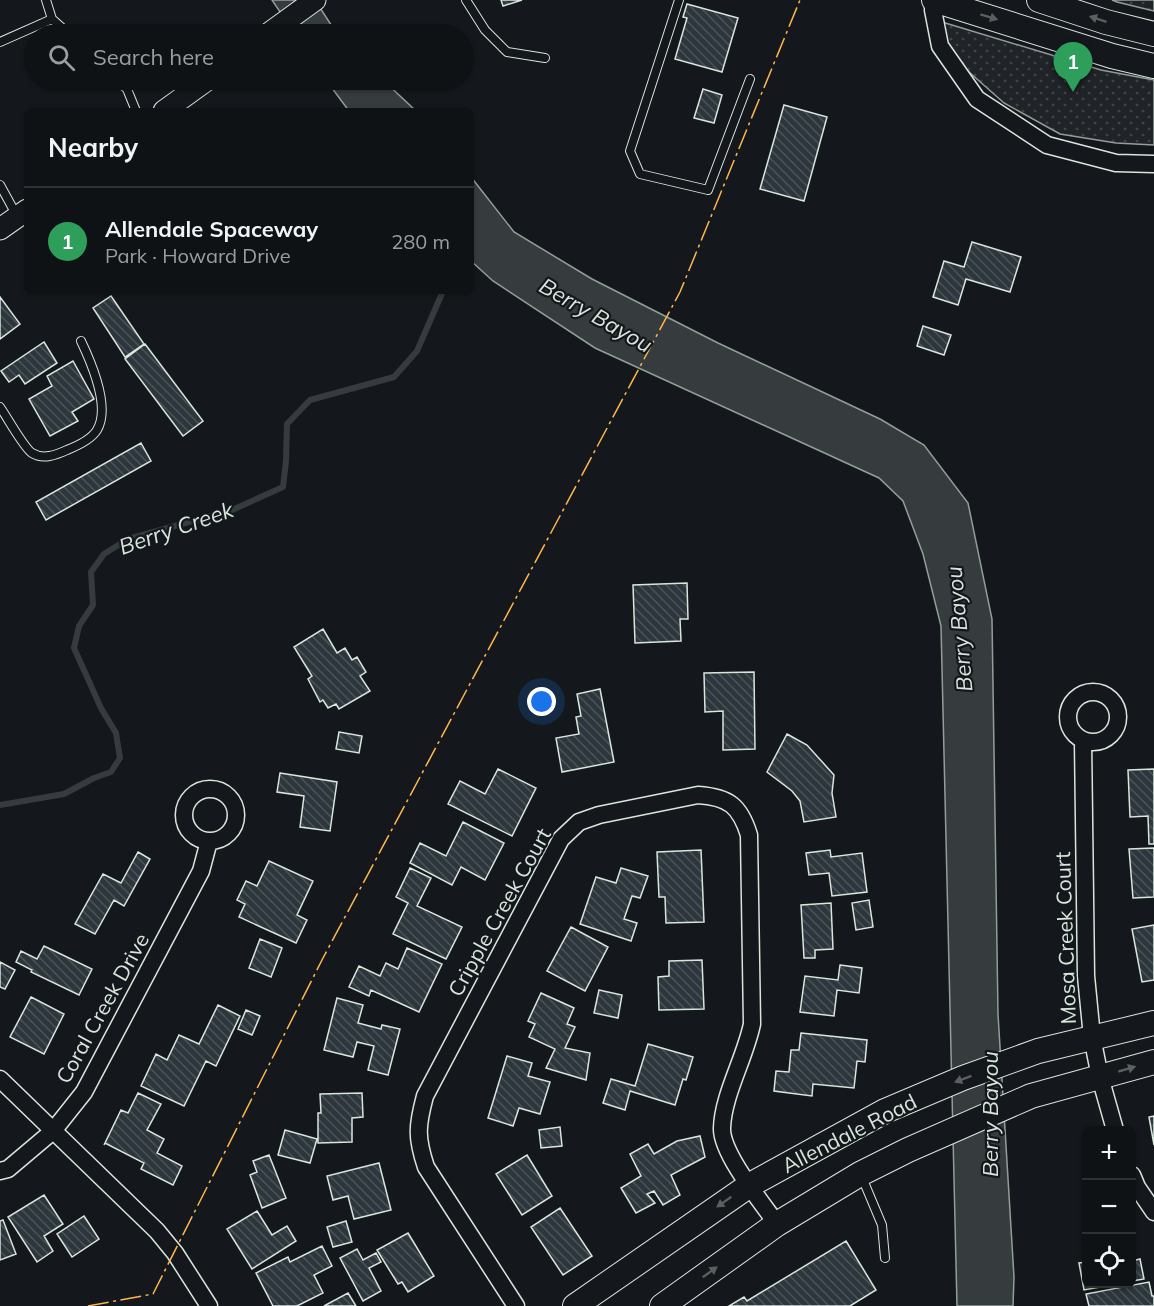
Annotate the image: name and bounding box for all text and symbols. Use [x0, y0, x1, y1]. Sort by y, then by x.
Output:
one-way arrow [980, 13, 998, 23]
one-way arrow [1089, 14, 1107, 23]
search box [24, 24, 474, 90]
icon: search [45, 41, 78, 74]
pin: 1 [1054, 42, 1092, 92]
text: Search here [93, 43, 214, 71]
text: Nearby [48, 131, 138, 164]
text: Allendale Spaceway [105, 215, 318, 243]
text: 1 [62, 229, 74, 254]
text: 280 m [391, 229, 450, 254]
text: Park · Howard Drive [105, 243, 291, 268]
water label: Berry Bayou [535, 271, 657, 359]
water label: Berry Creek [115, 495, 238, 561]
water label: Berry Bayou [940, 565, 978, 693]
your location [527, 687, 556, 716]
street label: Cripple Creek Court [442, 823, 556, 1001]
street label: Mosa Creek Court [1049, 851, 1081, 1025]
street label: Coral Creek Drive [50, 928, 154, 1088]
water label: Berry Bayou [976, 1051, 1004, 1177]
one-way arrow [1118, 1064, 1136, 1073]
one-way arrow [954, 1074, 972, 1084]
street label: Allendale Road [777, 1088, 921, 1178]
map controls [1082, 1126, 1136, 1288]
button: + [1082, 1126, 1136, 1180]
button: − [1082, 1180, 1136, 1234]
one-way arrow [717, 1196, 733, 1208]
button: locate [1082, 1234, 1136, 1288]
one-way arrow [702, 1267, 718, 1278]

